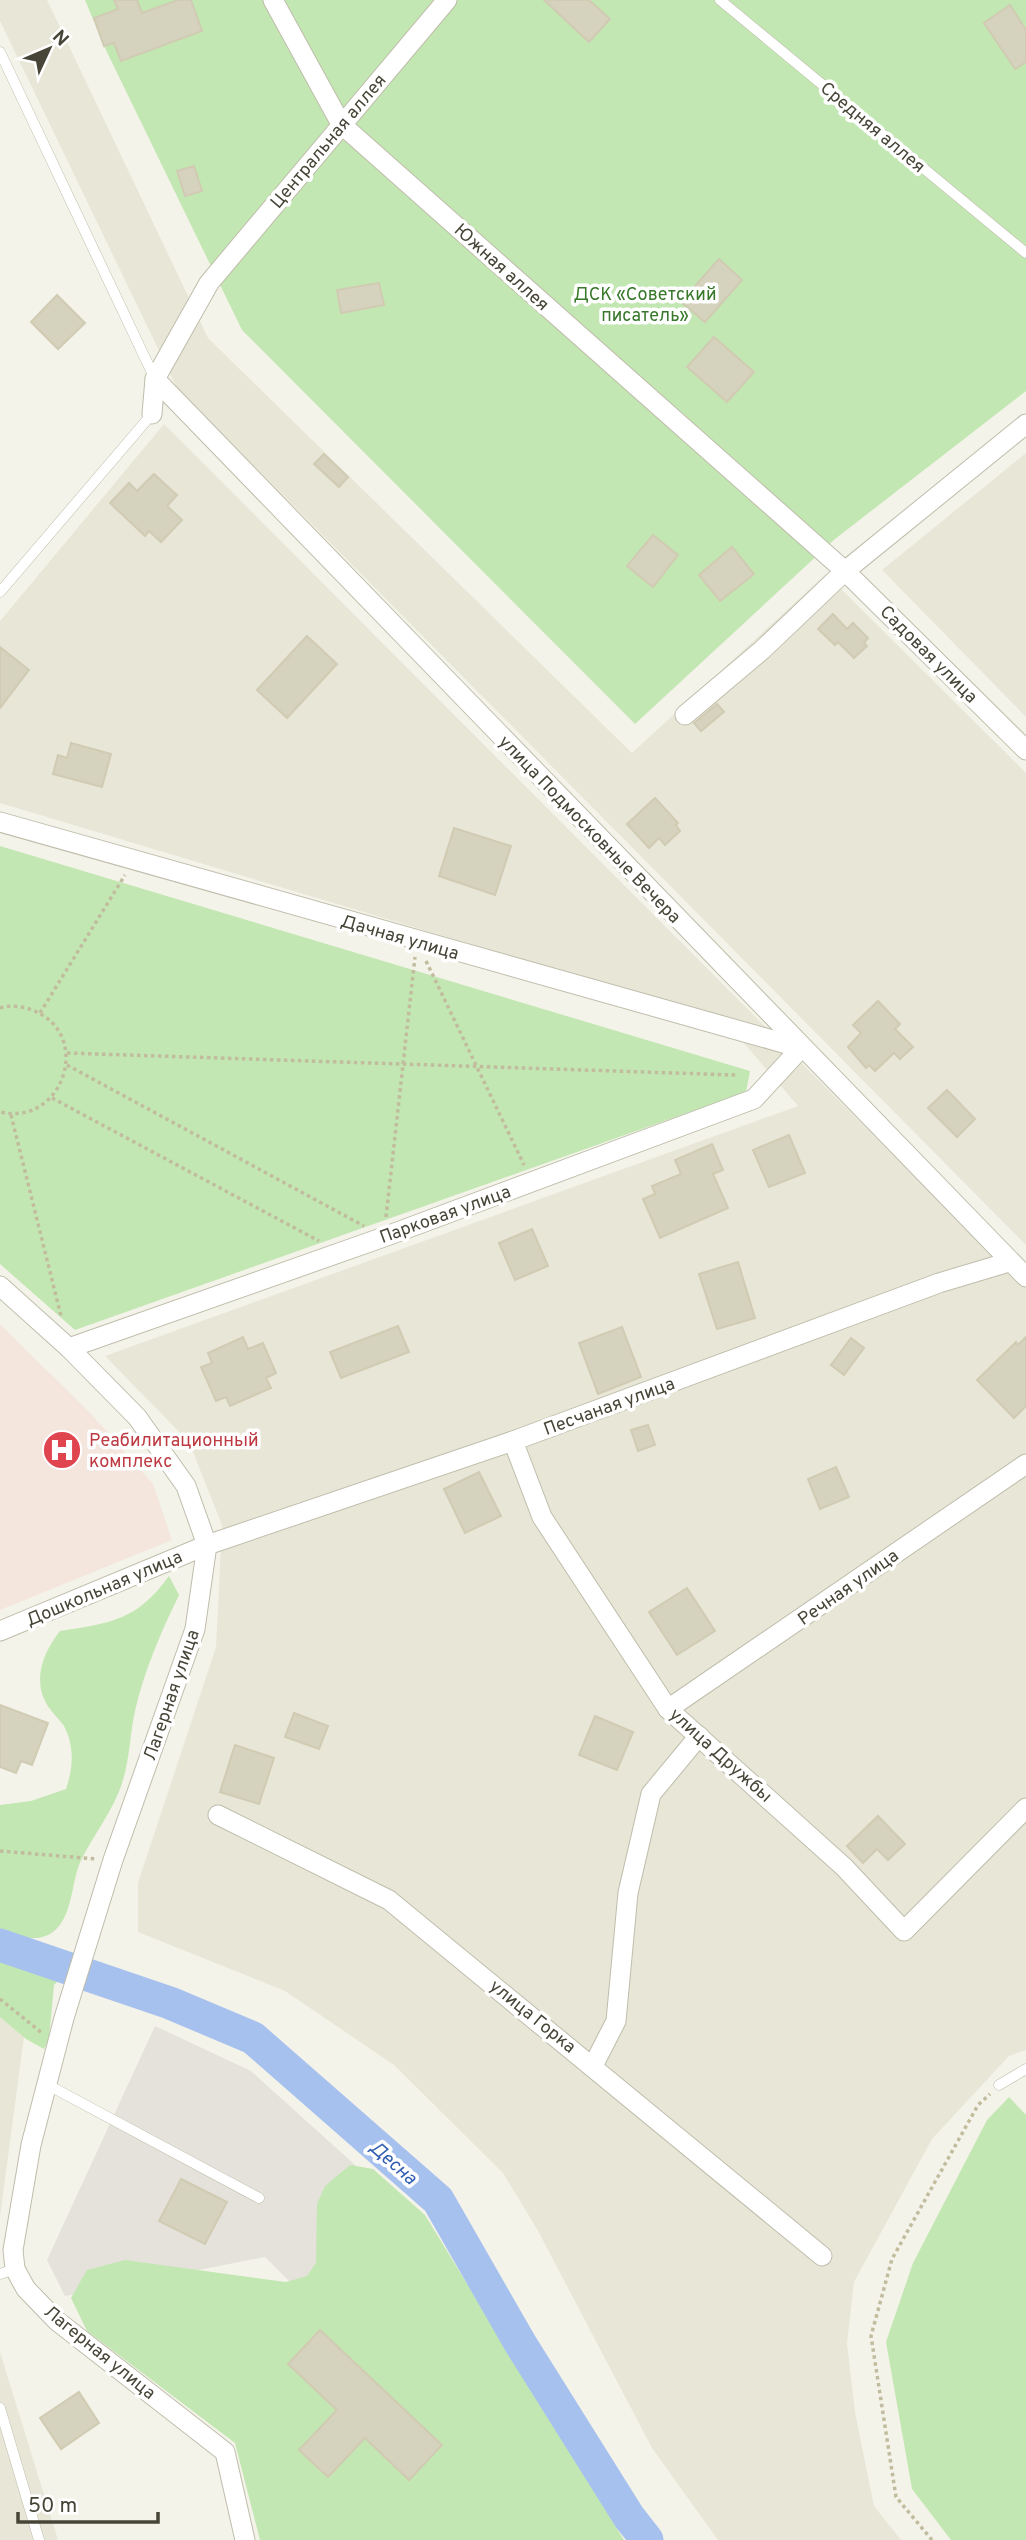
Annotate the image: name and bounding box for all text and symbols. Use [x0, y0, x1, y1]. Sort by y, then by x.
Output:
north arrow [14, 14, 84, 84]
text: N [46, 25, 73, 52]
street label: Центральная аллея [266, 70, 392, 214]
street label: Средняя аллея [815, 77, 929, 179]
street label: Южная аллея [449, 219, 553, 317]
park label: ДСК «Советский писатель» [574, 284, 717, 328]
street label: Садовая улица [874, 601, 982, 709]
street label: улица Подмосковные Вечера [493, 731, 685, 929]
street label: Дачная улица [338, 911, 461, 966]
street label: Парковая улица [377, 1181, 514, 1250]
street label: Песчаная улица [541, 1373, 678, 1442]
hospital icon: Реабилитационный комплекс [41, 1429, 83, 1471]
place label: Реабилитационный комплекс [89, 1430, 259, 1474]
street label: Речная улица [794, 1545, 904, 1632]
street label: Дошкольная улица [23, 1546, 186, 1633]
street label: Лагерная улица [139, 1627, 206, 1764]
street label: улица Дружбы [664, 1704, 776, 1808]
street label: улица Горка [484, 1975, 580, 2059]
water label: Десна [364, 2136, 421, 2191]
street label: Лагерная улица [38, 2301, 160, 2405]
scale bar [18, 2480, 158, 2524]
text: 50 m [28, 2493, 77, 2520]

